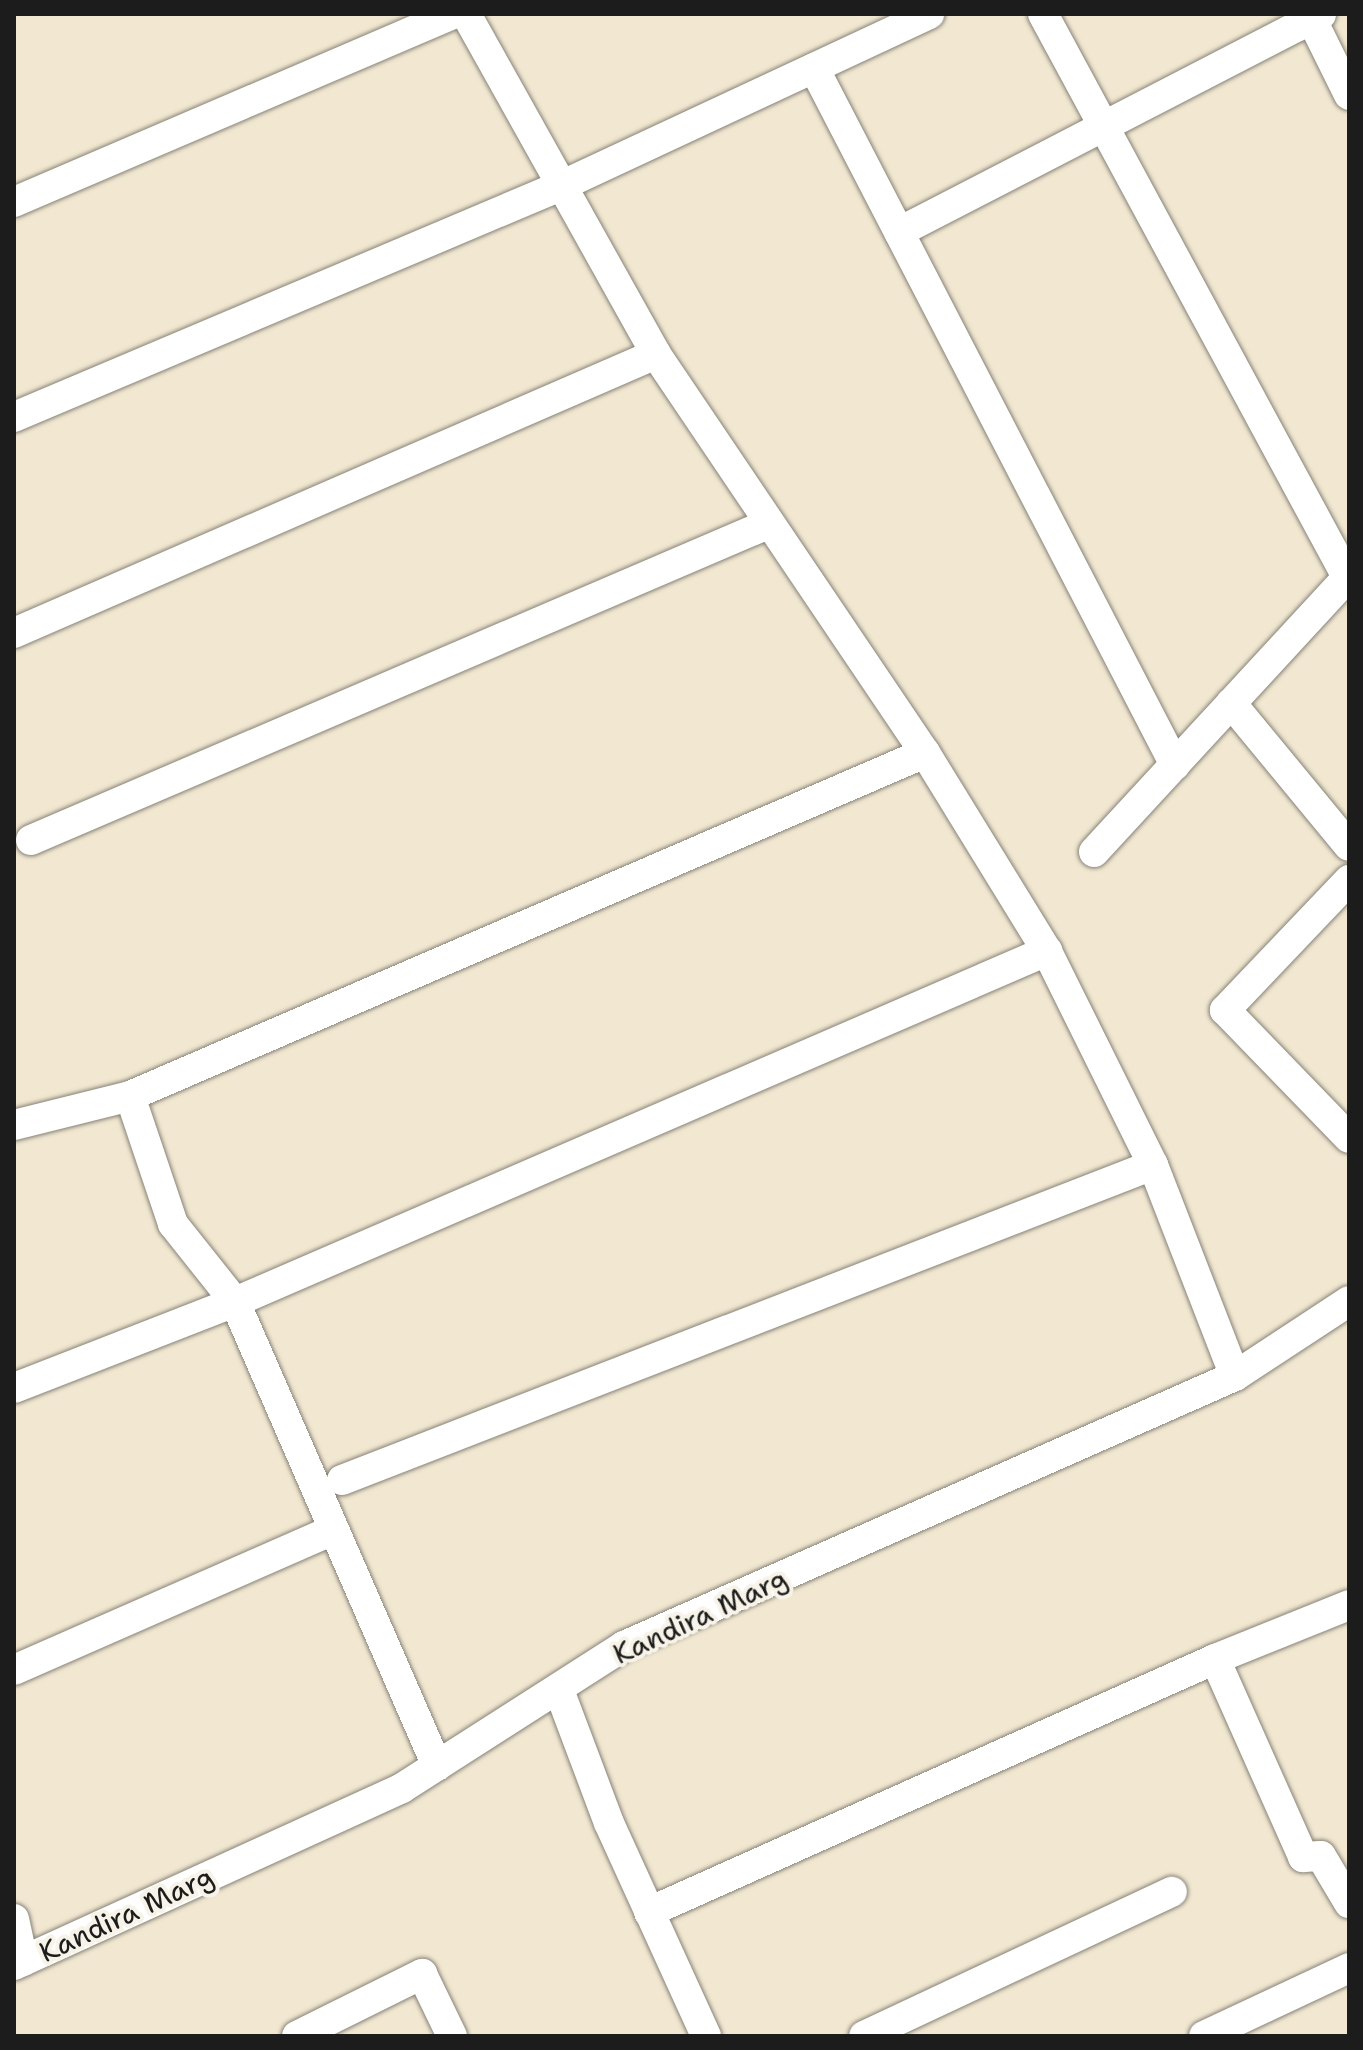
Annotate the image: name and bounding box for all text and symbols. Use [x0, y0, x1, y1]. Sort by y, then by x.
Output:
street label: Kandira Marg [608, 1561, 792, 1671]
street label: Kandira Marg [34, 1859, 218, 1969]

